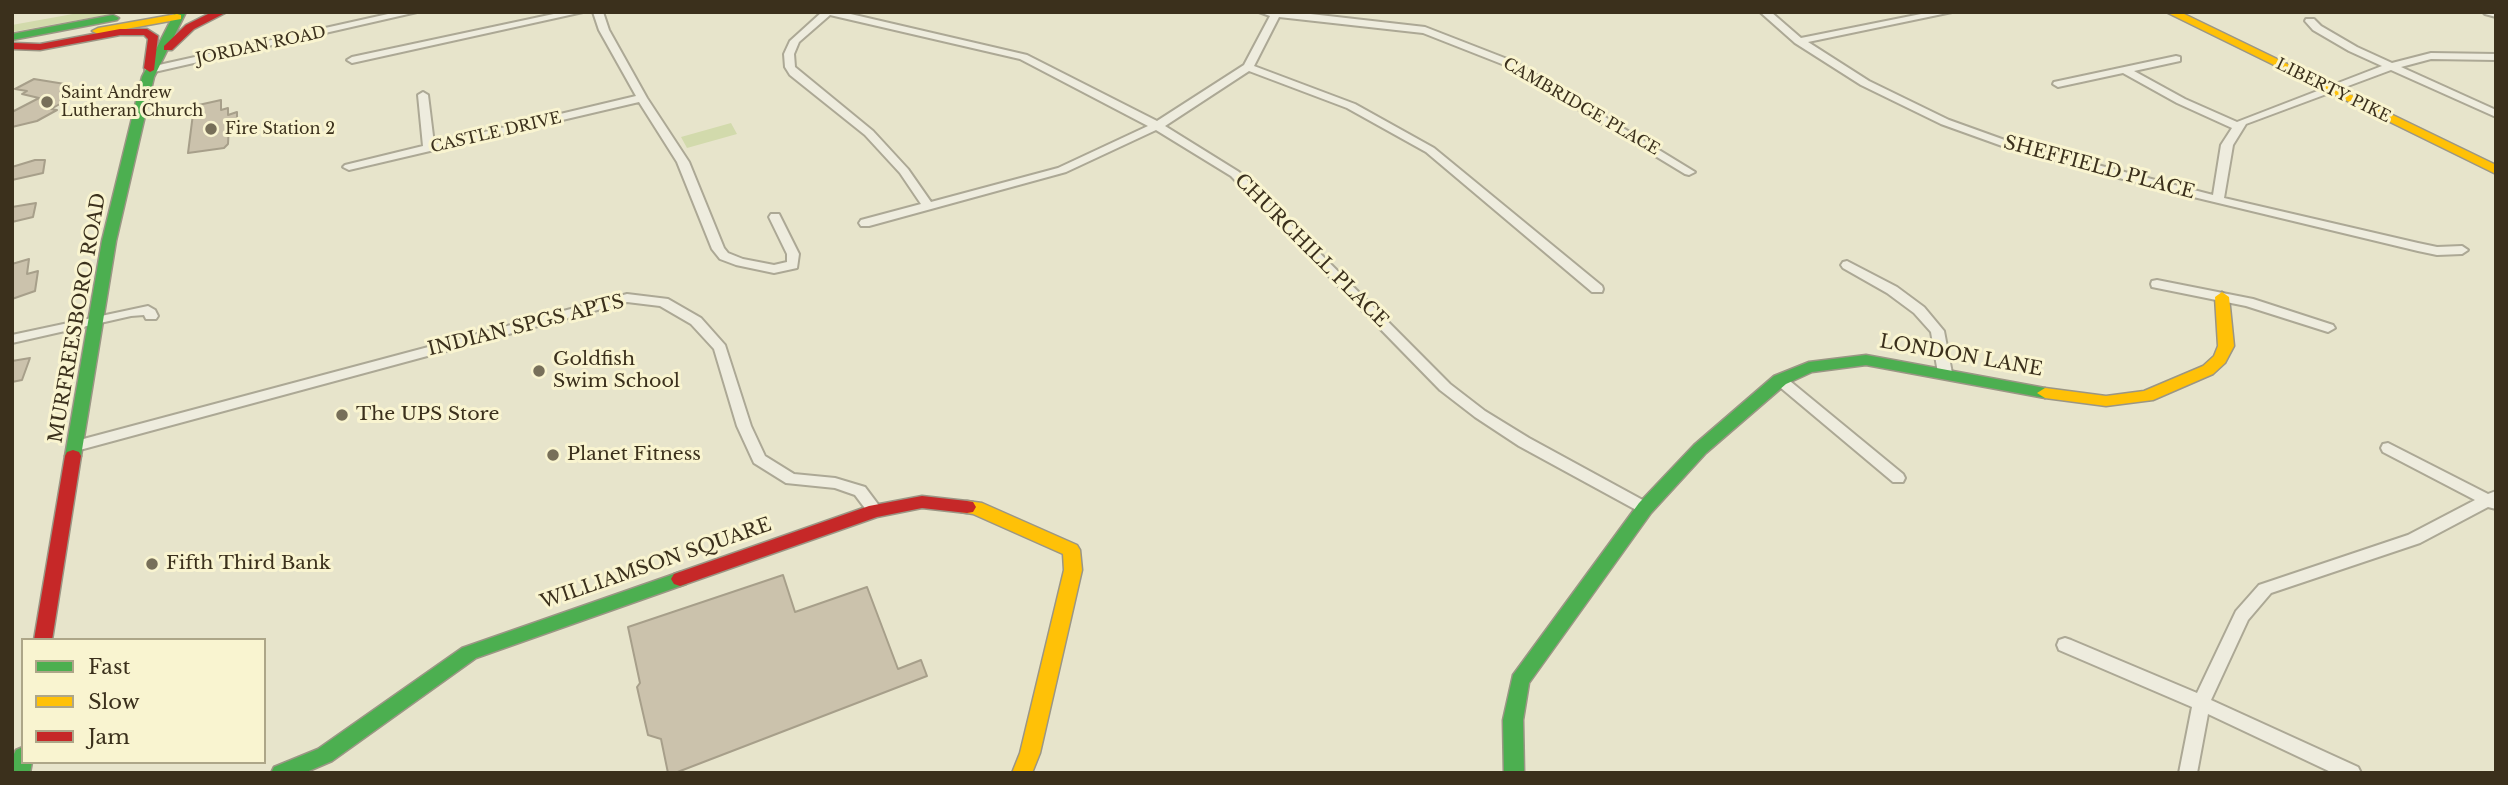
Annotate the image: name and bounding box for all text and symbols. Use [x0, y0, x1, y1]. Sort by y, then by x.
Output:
street label: JORDAN ROAD [194, 23, 328, 69]
street label: CAMBRIDGE PLACE [1499, 54, 1663, 160]
street label: LIBERTY PIKE [2273, 55, 2393, 127]
place label: Saint Andrew Lutheran Church [61, 83, 203, 121]
marker: Saint Andrew Lutheran Church [39, 94, 55, 110]
street label: CASTLE DRIVE [429, 109, 563, 157]
place label: Fire Station 2 [225, 119, 335, 139]
marker: Fire Station 2 [203, 121, 219, 137]
street label: SHEFFIELD PLACE [2001, 131, 2197, 205]
street label: CHURCHILL PLACE [1229, 169, 1393, 333]
street label: MURFREESBORO ROAD [45, 191, 111, 445]
street label: INDIAN SPGS APTS [425, 291, 627, 361]
street label: LONDON LANE [1878, 330, 2044, 382]
place label: Goldfish Swim School [553, 349, 680, 393]
marker: Goldfish Swim School [531, 363, 547, 379]
place label: The UPS Store [356, 404, 499, 426]
marker: The UPS Store [334, 407, 350, 423]
place label: Planet Fitness [567, 444, 701, 466]
marker: Planet Fitness [545, 447, 561, 463]
street label: WILLIAMSON SQUARE [538, 514, 774, 614]
place label: Fifth Third Bank [166, 553, 331, 575]
marker: Fifth Third Bank [144, 556, 160, 572]
legend [21, 638, 266, 764]
text: Fast [88, 654, 130, 680]
text: Slow [88, 689, 140, 715]
text: Jam [88, 724, 130, 750]

